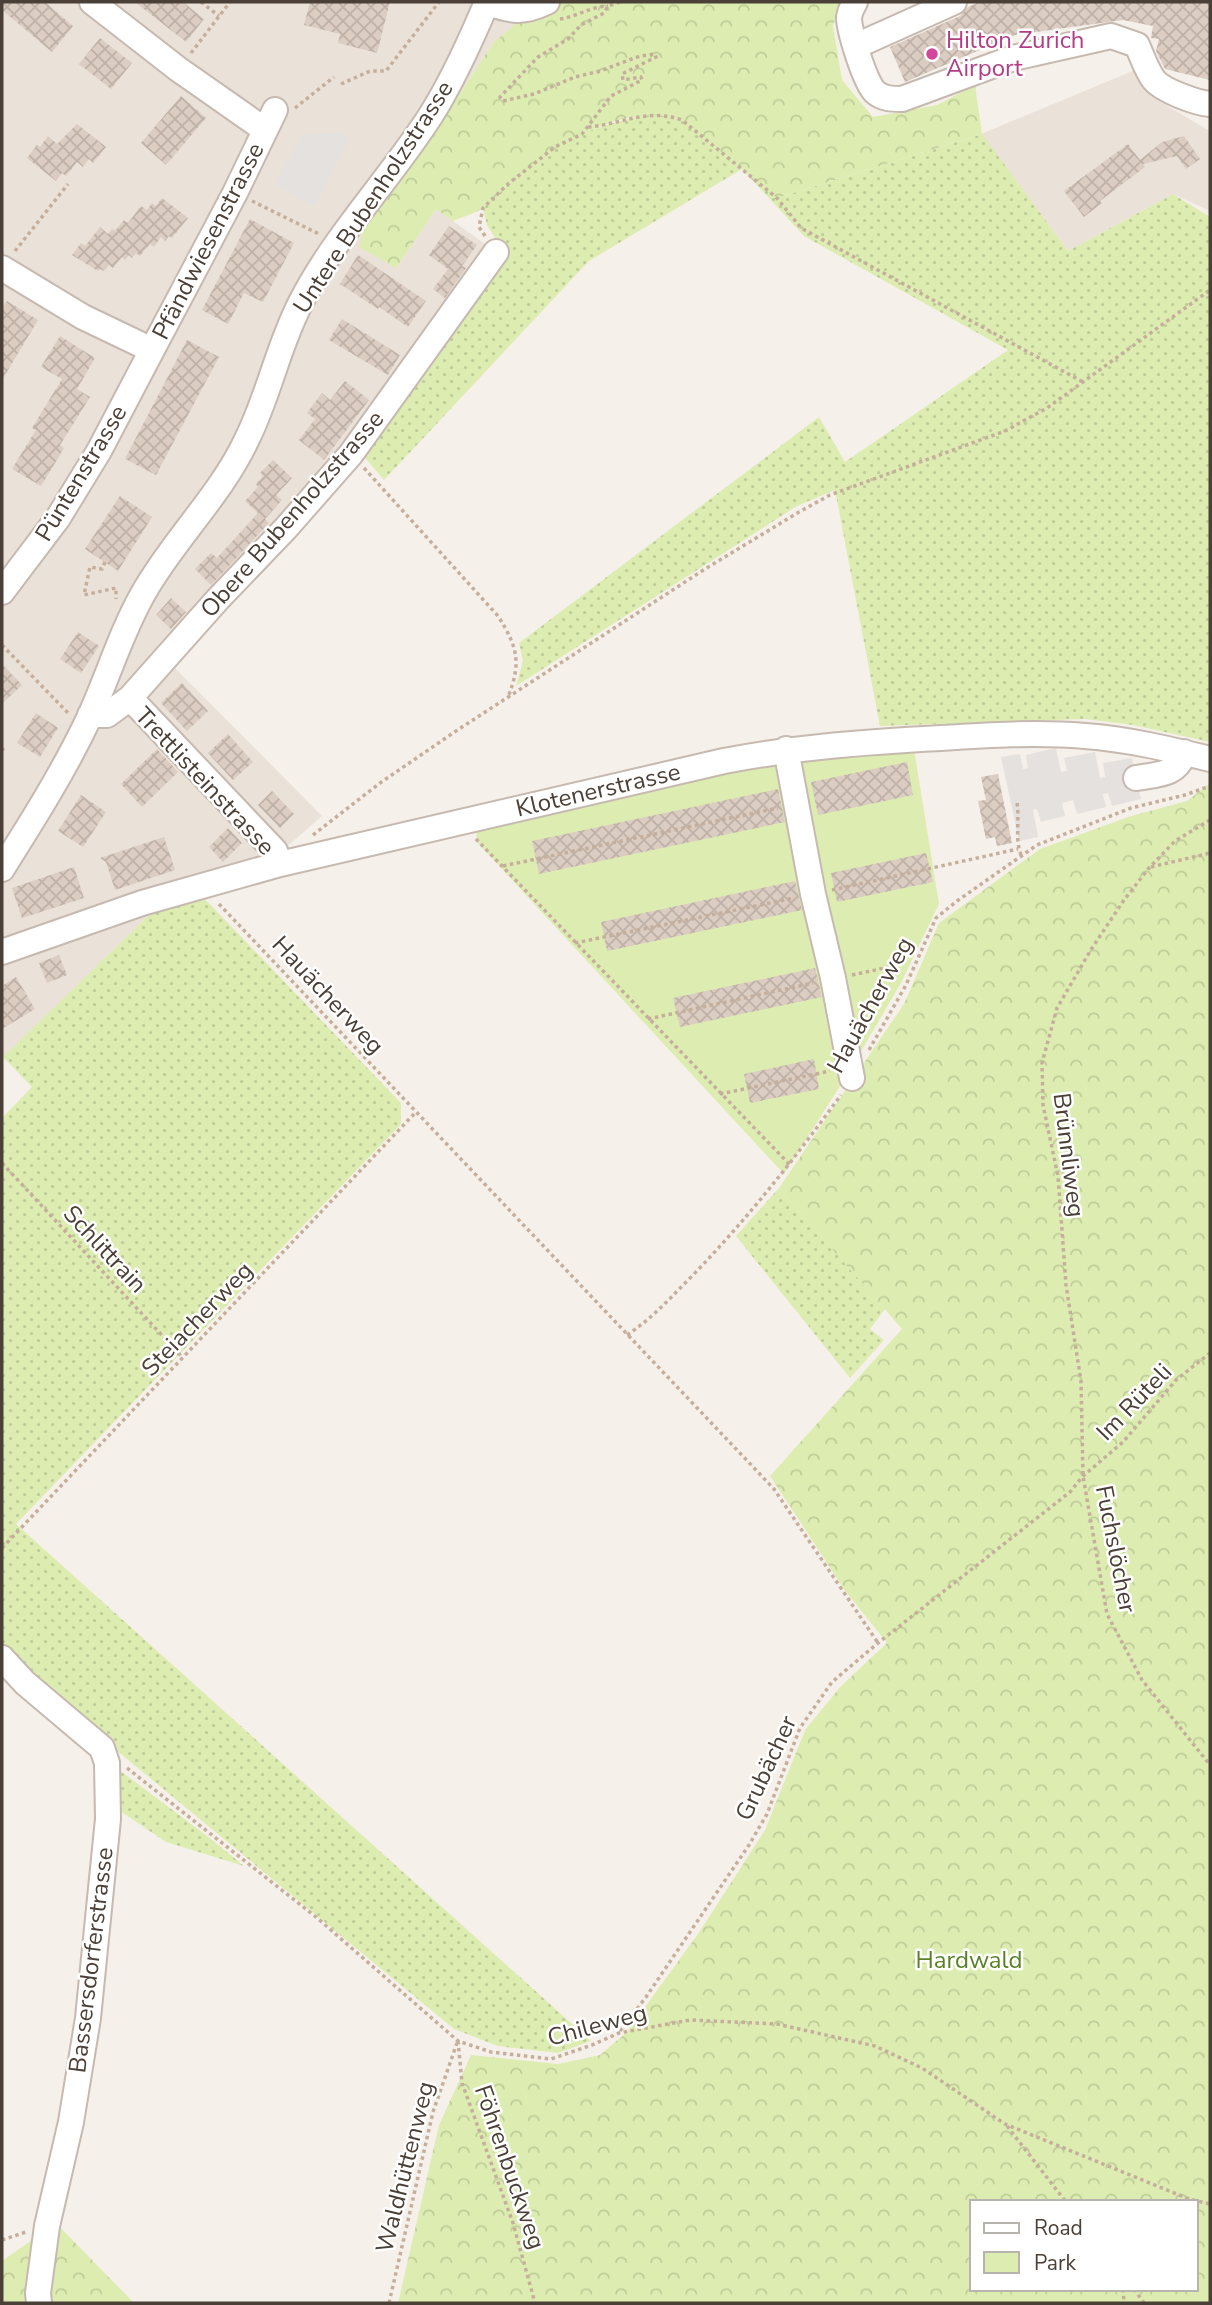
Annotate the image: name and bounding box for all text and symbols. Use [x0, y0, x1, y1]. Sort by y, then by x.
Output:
place label: Hilton Zurich Airport [946, 24, 1084, 84]
marker: Hilton Zurich Airport [924, 46, 940, 62]
street label: Untere Bubenholzstrasse [286, 74, 460, 320]
street label: Pfändwiesenstrasse [145, 137, 271, 345]
street label: Püntenstrasse [28, 399, 134, 547]
street label: Obere Bubenholzstrasse [193, 404, 391, 624]
street label: Trettlisteinstrasse [128, 700, 282, 862]
street label: Klotenerstrasse [513, 756, 683, 824]
street label: Hauächerweg [265, 929, 391, 1061]
street label: Hauächerweg [819, 931, 921, 1079]
street label: Brünnliweg [1045, 1091, 1093, 1219]
street label: Schlittrain [56, 1198, 154, 1300]
street label: Steiacherweg [134, 1255, 260, 1383]
street label: Im Rüteli [1089, 1356, 1179, 1448]
street label: Fuchslöcher [1088, 1483, 1144, 1616]
street label: Grubächer [728, 1710, 804, 1826]
street label: Bassersdorferstrasse [61, 1845, 121, 2075]
park label: Hardwald [915, 1944, 1023, 1976]
street label: Chileweg [544, 1996, 650, 2054]
street label: Waldhüttenweg [368, 2078, 442, 2256]
street label: Föhrenbuckweg [467, 2081, 553, 2253]
legend [970, 2200, 1198, 2291]
text: Road [1034, 2214, 1083, 2242]
text: Park [1034, 2249, 1076, 2277]

